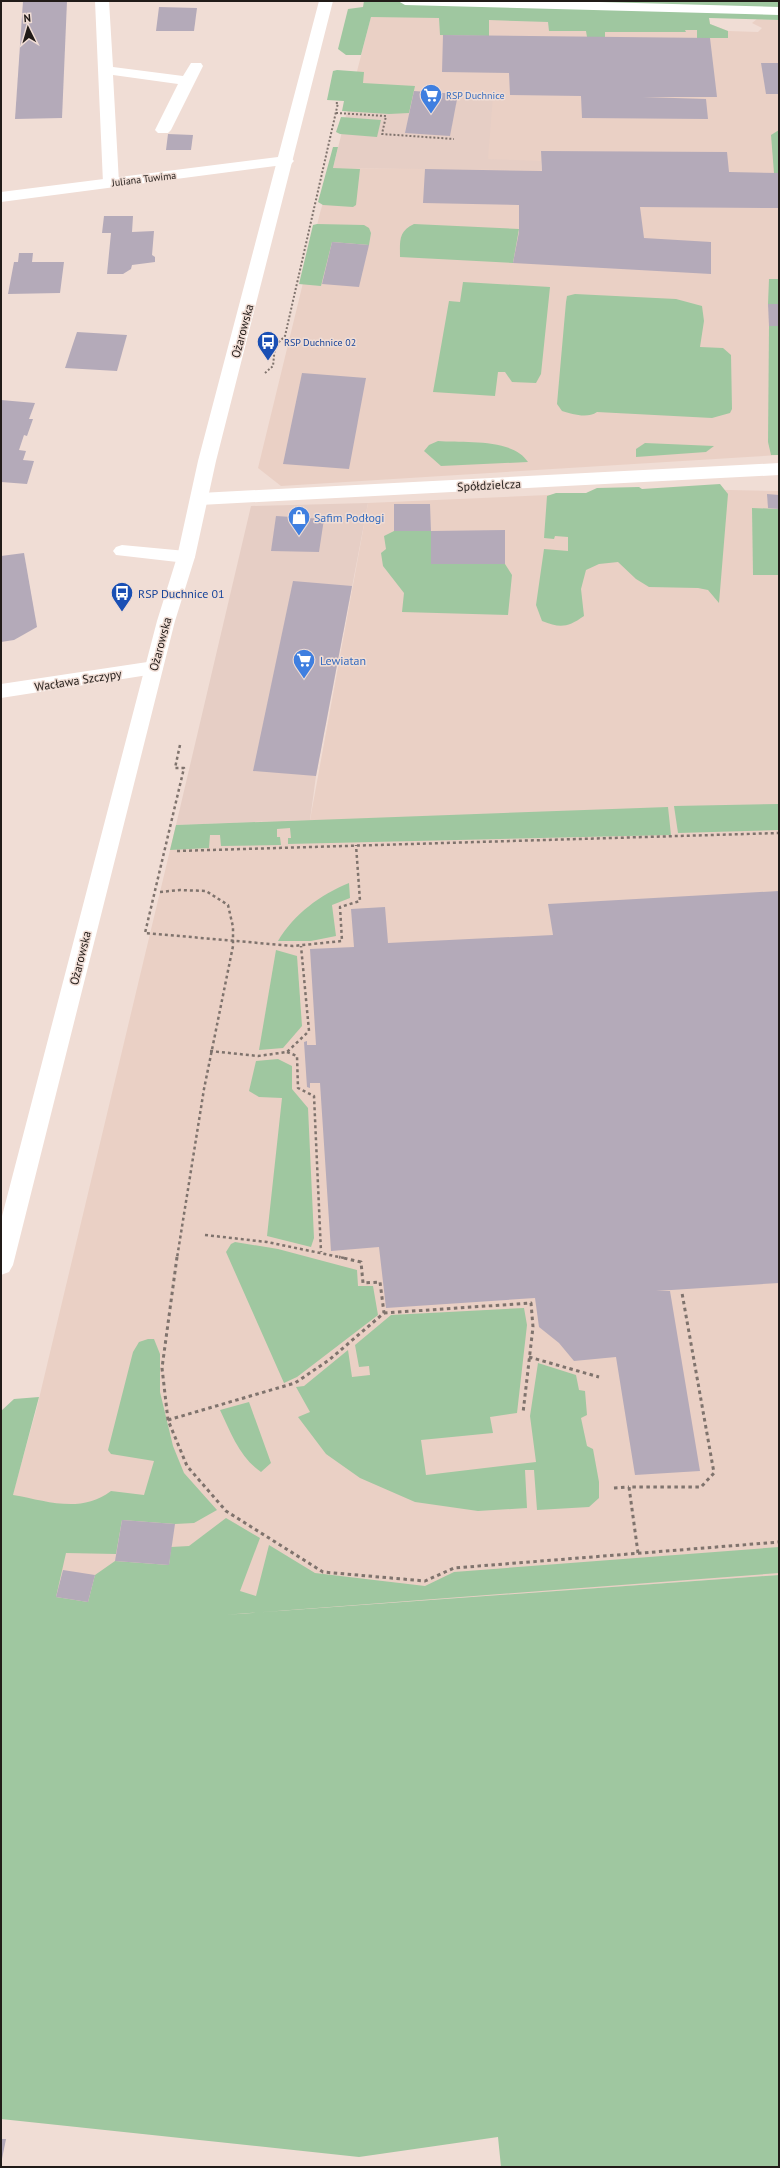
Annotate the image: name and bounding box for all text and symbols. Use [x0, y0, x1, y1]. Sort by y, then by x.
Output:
north arrow [8, 8, 48, 48]
text: N [23, 11, 31, 25]
supermarket icon: RSP Duchnice [418, 82, 444, 115]
place label: RSP Duchnice [446, 89, 505, 102]
street label: Juliana Tuwima [110, 169, 177, 190]
street label: Ożarowska [228, 302, 256, 360]
bus stop icon: RSP Duchnice 02 [255, 329, 281, 362]
place label: RSP Duchnice 02 [284, 336, 356, 349]
street label: Spółdzielcza [457, 476, 521, 494]
shop icon: Safim Podłogi [286, 504, 312, 537]
place label: Safim Podłogi [314, 510, 385, 525]
bus stop icon: RSP Duchnice 01 [109, 580, 135, 613]
place label: RSP Duchnice 01 [138, 586, 225, 601]
street label: Ożarowska [146, 615, 174, 673]
supermarket icon: Lewiatan [291, 647, 317, 680]
place label: Lewiatan [320, 653, 366, 668]
street label: Wacława Szczypy [33, 666, 123, 694]
street label: Ożarowska [66, 929, 94, 987]

